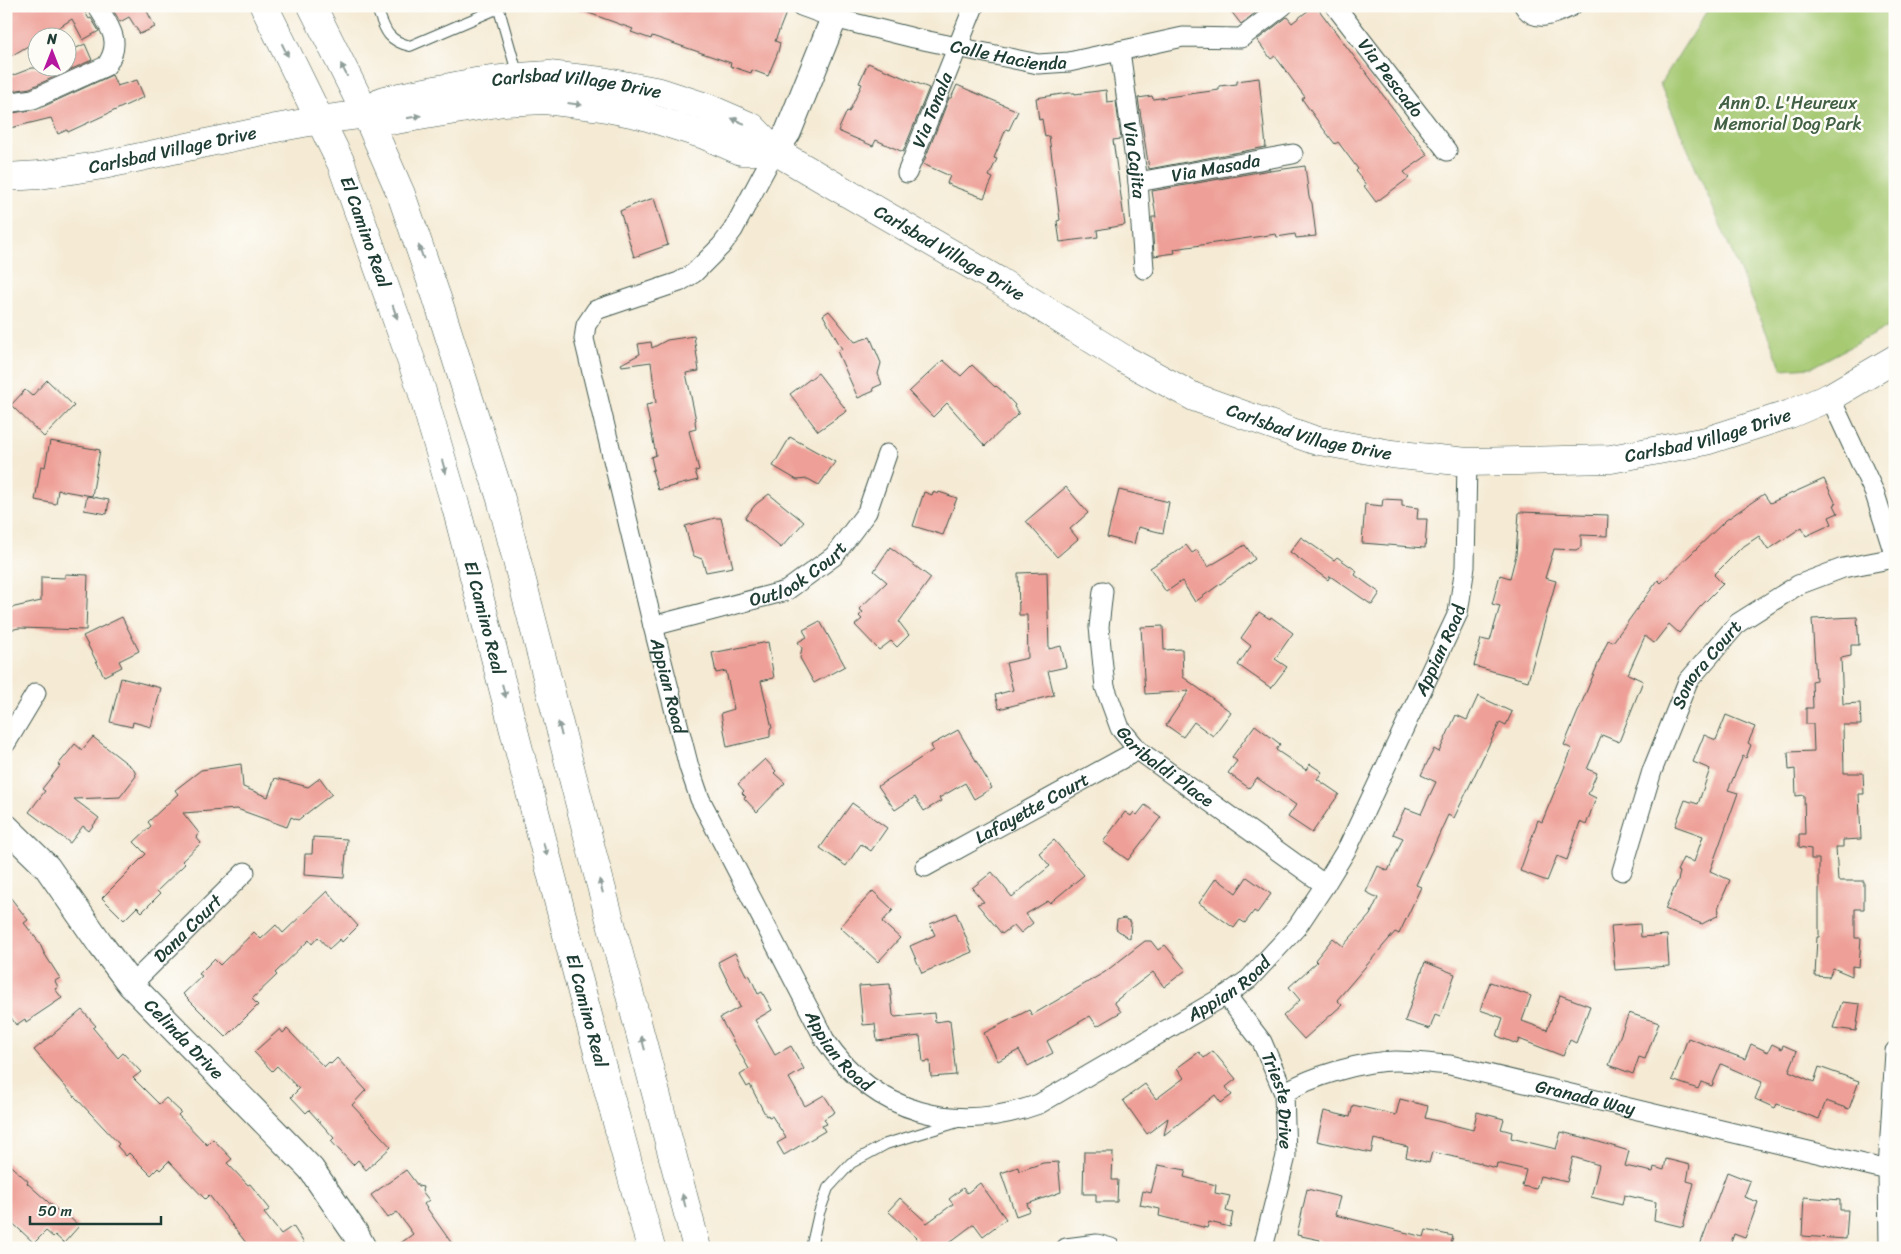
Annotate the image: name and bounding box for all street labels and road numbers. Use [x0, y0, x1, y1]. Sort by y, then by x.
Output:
street label: Calle Hacienda [947, 30, 1068, 80]
street label: Via Pescado [1349, 31, 1432, 125]
street label: Carlsbad Village Drive [490, 59, 664, 108]
street label: Via Tonala [903, 66, 962, 153]
street label: Carlsbad Village Drive [86, 117, 260, 183]
street label: Via Cajita [1114, 119, 1155, 201]
street label: Via Masada [1169, 144, 1264, 192]
street label: El Camino Real [331, 172, 400, 293]
street label: Carlsbad Village Drive [868, 196, 1032, 310]
street label: Carlsbad Village Drive [1222, 394, 1395, 470]
street label: Carlsbad Village Drive [1622, 399, 1795, 472]
street label: Outlook Court [746, 534, 856, 616]
street label: El Camino Real [455, 557, 515, 679]
street label: Appian Road [1405, 601, 1475, 702]
street label: Sonora Court [1662, 612, 1750, 714]
street label: Appian Road [640, 634, 696, 739]
street label: Garibaldi Place [1108, 718, 1221, 816]
street label: Lafayette Court [969, 764, 1095, 853]
street label: Dana Court [145, 886, 231, 971]
street label: Appian Road [1180, 947, 1280, 1031]
street label: El Camino Real [557, 950, 618, 1072]
street label: Celinda Drive [136, 991, 232, 1088]
street label: Appian Road [796, 1004, 881, 1101]
street label: Trieste Drive [1252, 1047, 1302, 1150]
street label: Granada Way [1532, 1070, 1639, 1125]

